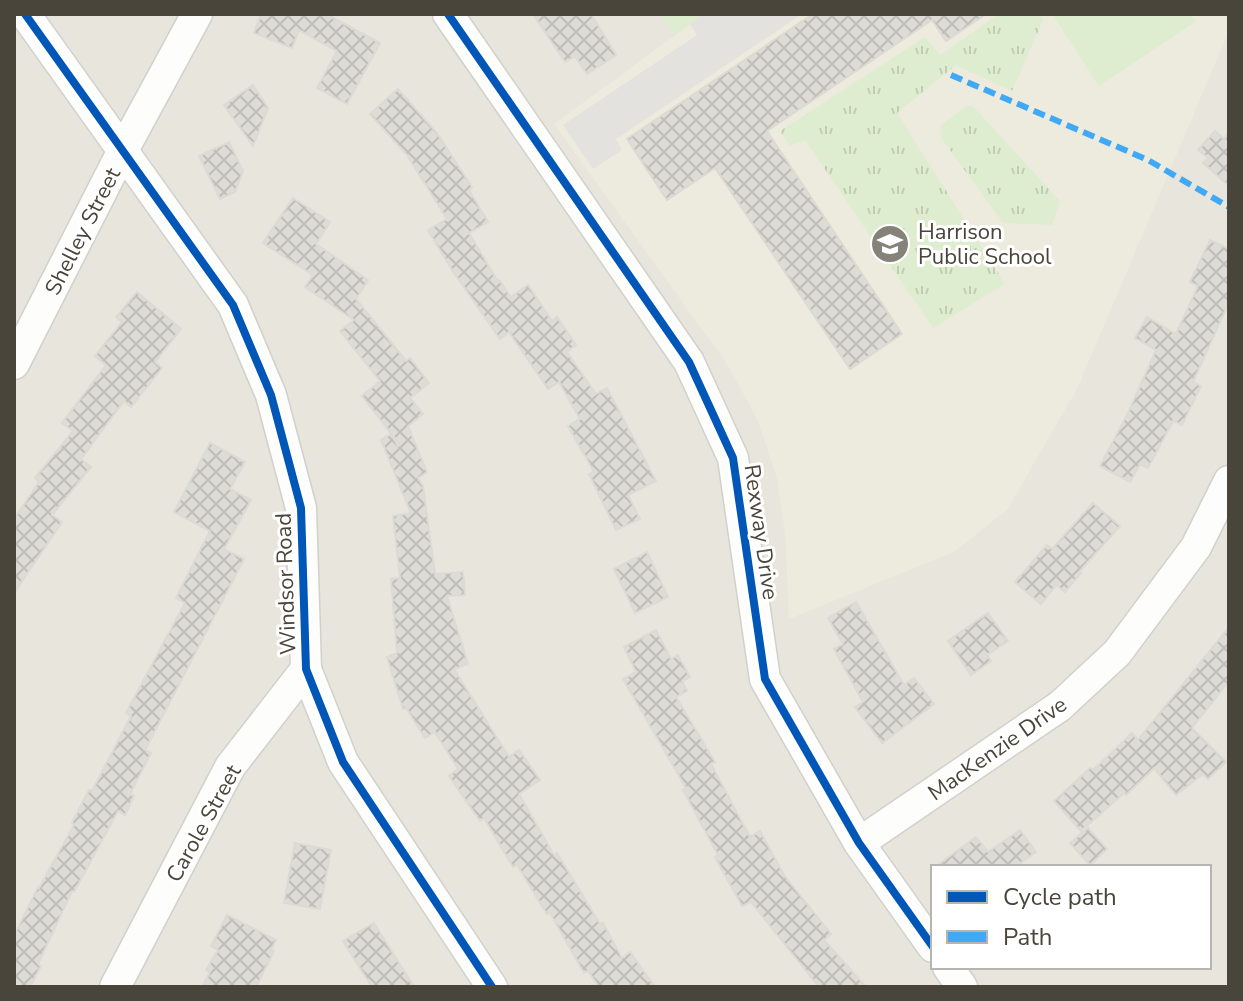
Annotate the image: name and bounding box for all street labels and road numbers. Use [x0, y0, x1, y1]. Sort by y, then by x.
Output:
street label: Shelley Street [38, 162, 128, 300]
street label: Rexway Drive [737, 463, 785, 602]
street label: Windsor Road [269, 512, 303, 656]
street label: MacKenzie Drive [922, 690, 1073, 808]
street label: Carole Street [159, 759, 249, 888]

